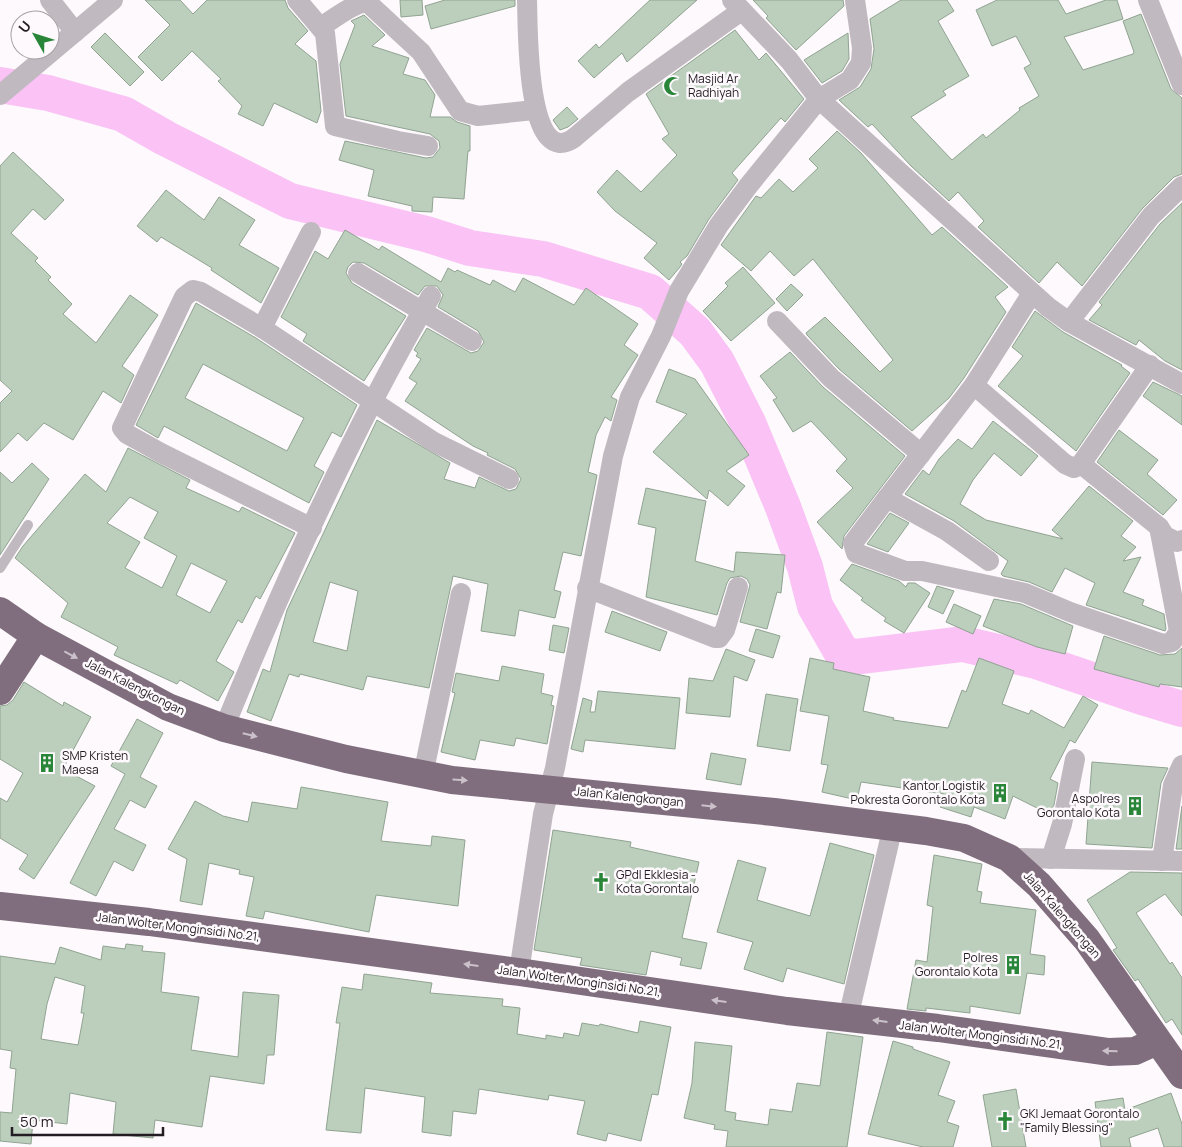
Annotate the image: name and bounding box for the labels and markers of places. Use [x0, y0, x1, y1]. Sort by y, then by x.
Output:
place label: Masjid Ar Radhiyah [688, 70, 739, 101]
mosque icon: Masjid Ar Radhiyah [662, 75, 684, 97]
place label: SMP Kristen Maesa [62, 747, 128, 778]
building icon: SMP Kristen Maesa [36, 752, 58, 774]
place label: Kantor Logistik Pokresta Gorontalo Kota [850, 777, 986, 808]
building icon: Kantor Logistik Pokresta Gorontalo Kota [989, 782, 1011, 804]
place label: Aspolres Gorontalo Kota [1037, 790, 1120, 821]
building icon: Aspolres Gorontalo Kota [1124, 795, 1146, 817]
place label: GPdI Ekklesia - Kota Gorontalo [616, 866, 699, 897]
church icon: GPdI Ekklesia - Kota Gorontalo [590, 871, 612, 893]
place label: Polres Gorontalo Kota [915, 949, 998, 980]
building icon: Polres Gorontalo Kota [1002, 954, 1024, 976]
place label: GKI Jemaat Gorontalo "Family Blessing" [1020, 1105, 1139, 1136]
church icon: GKI Jemaat Gorontalo "Family Blessing" [994, 1110, 1016, 1132]

